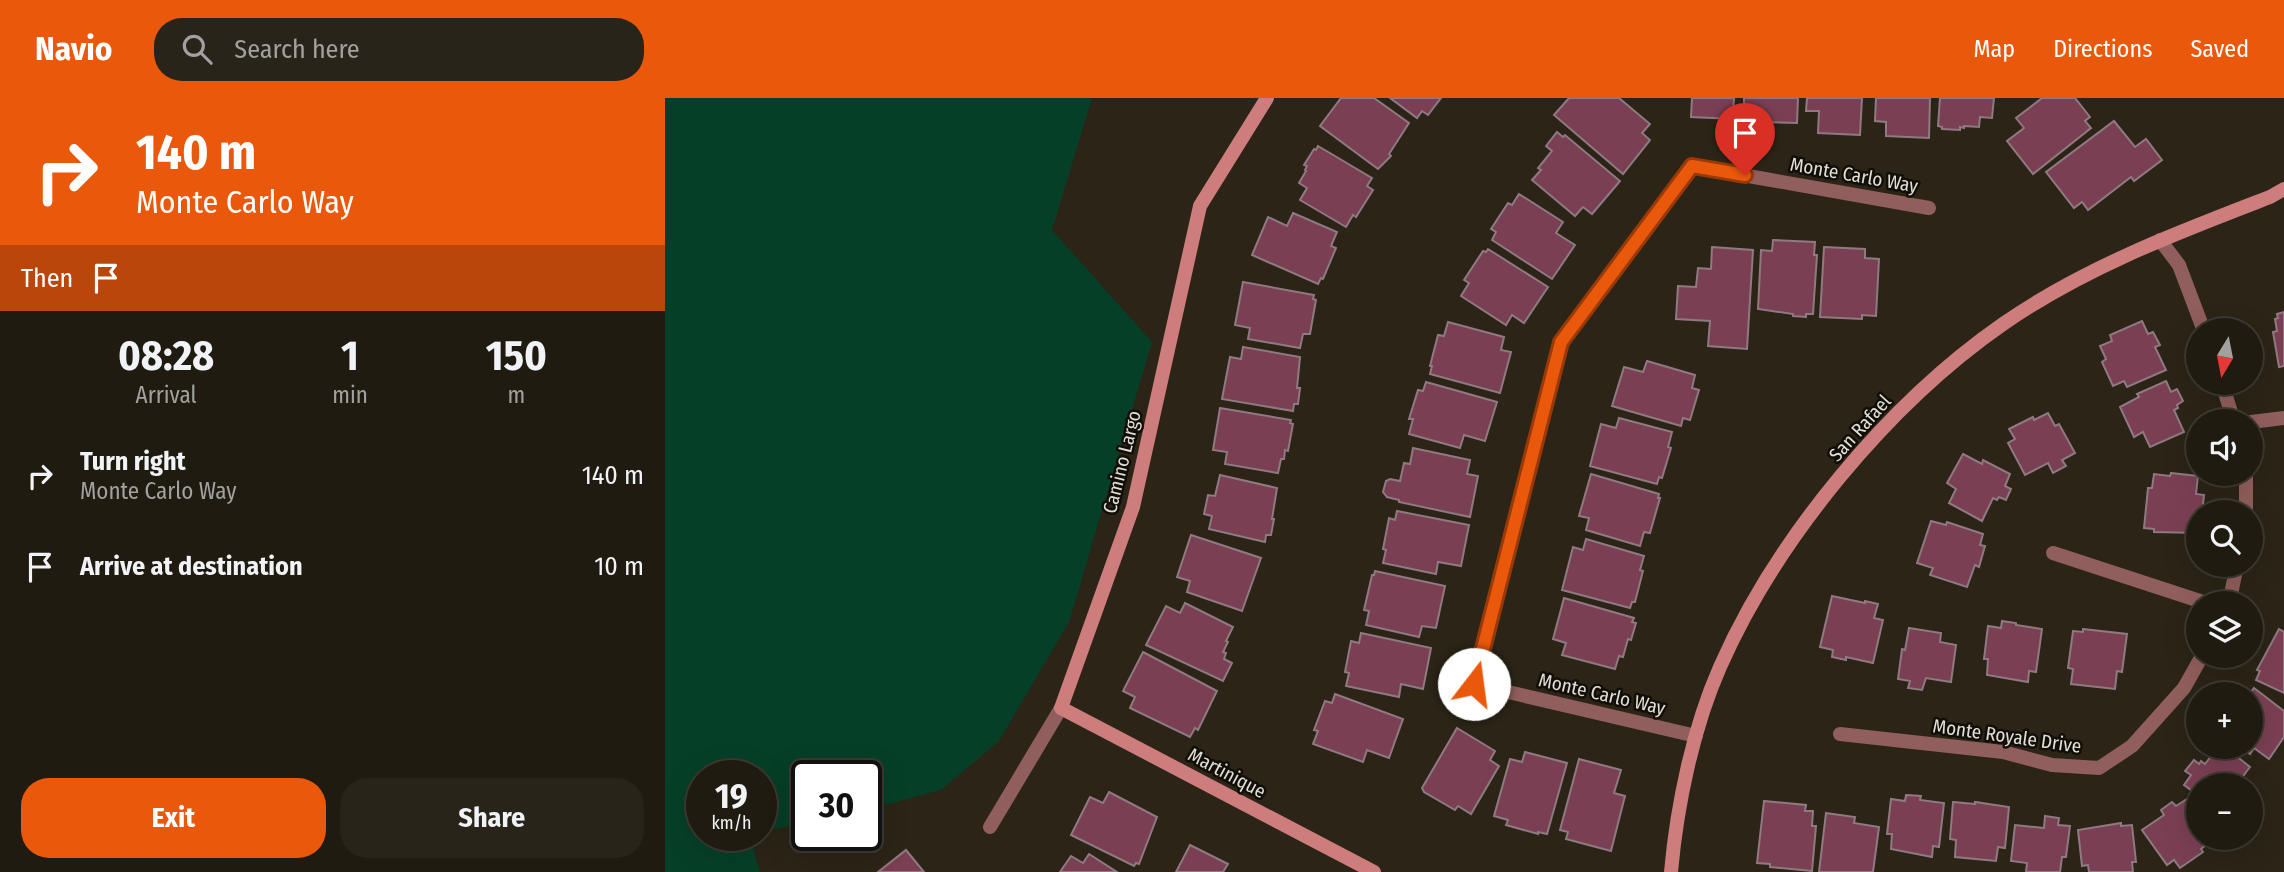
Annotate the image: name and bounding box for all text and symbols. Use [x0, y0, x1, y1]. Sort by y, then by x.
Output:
search box [154, 18, 644, 81]
text: Navio [35, 29, 112, 69]
icon: search [178, 30, 216, 68]
text: Search here [234, 34, 360, 65]
text: Map [1974, 35, 2015, 63]
text: Directions [2053, 35, 2152, 63]
text: Saved [2190, 35, 2249, 63]
pin [1715, 103, 1775, 175]
icon: arrive [1726, 114, 1764, 152]
text: 140 m [136, 123, 256, 182]
icon: right [21, 126, 112, 217]
street label: Monte Carlo Way [1788, 152, 1920, 198]
text: Monte Carlo Way [136, 183, 354, 221]
icon: arrive [87, 259, 125, 297]
text: Then [21, 263, 73, 294]
north arrow [2186, 318, 2263, 396]
map controls [2186, 318, 2263, 850]
text: 08:28 [118, 331, 214, 381]
text: 1 [341, 331, 359, 381]
text: 150 [486, 331, 547, 381]
text: Arrival [136, 381, 197, 409]
text: min [332, 381, 368, 409]
text: m [508, 381, 525, 409]
street label: San Rafael [1824, 390, 1896, 466]
street label: Camino Largo [1098, 408, 1146, 516]
button: sound [2186, 409, 2263, 486]
text: Turn right [80, 446, 186, 477]
icon: right [21, 457, 59, 495]
text: 140 m [582, 460, 644, 491]
text: Monte Carlo Way [80, 477, 236, 505]
button: search [2186, 500, 2263, 577]
icon: arrive [21, 548, 59, 586]
text: Arrive at destination [80, 551, 303, 582]
text: 10 m [594, 551, 644, 582]
button: layers [2186, 591, 2263, 668]
position arrow [1437, 647, 1511, 721]
street label: Monte Carlo Way [1536, 668, 1668, 720]
button: + [2186, 682, 2263, 759]
street label: Monte Royale Drive [1931, 714, 2083, 758]
street label: Martinique [1184, 743, 1270, 803]
speed limit sign: 30 [791, 760, 882, 851]
button: − [2186, 773, 2263, 850]
text: 19 [715, 775, 748, 817]
button: Exit [21, 778, 326, 858]
button: Share [340, 778, 644, 858]
text: km/h [711, 812, 752, 834]

